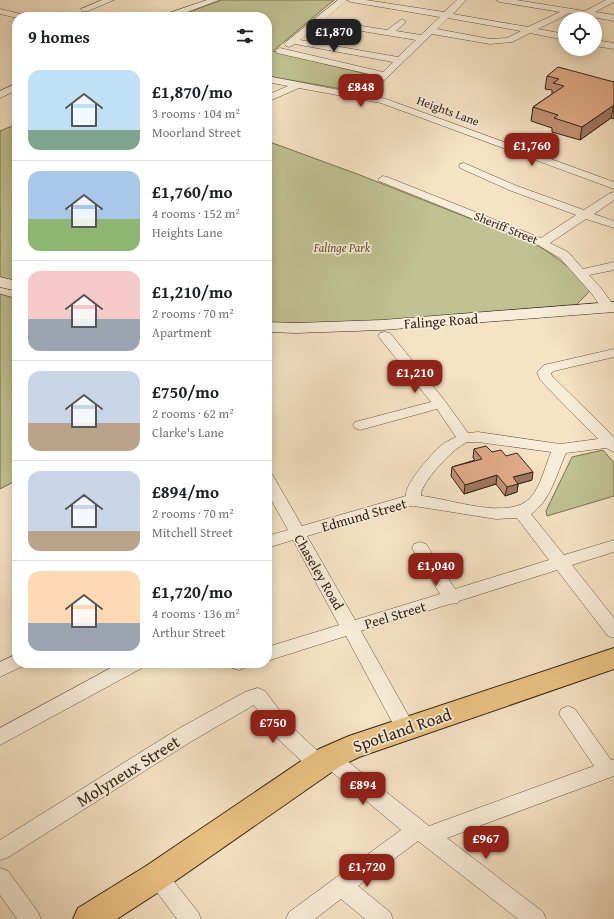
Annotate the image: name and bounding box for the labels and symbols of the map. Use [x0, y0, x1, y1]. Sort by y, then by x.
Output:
pin: £1,870 [301, 19, 367, 53]
pin: £848 [337, 74, 385, 108]
street label: Heights Lane [415, 91, 482, 130]
pin: £1,760 [499, 133, 565, 167]
street label: Sheriff Street [472, 207, 541, 248]
park label: Falinge Park [313, 239, 371, 256]
street label: Falinge Road [403, 308, 479, 334]
pin: £1,210 [382, 360, 448, 394]
street label: Edmund Street [319, 493, 409, 537]
street label: Chaseley Road [289, 531, 349, 614]
pin: £1,040 [403, 553, 469, 587]
street label: Peel Street [362, 596, 428, 634]
street label: Spotland Road [349, 701, 455, 758]
pin: £750 [249, 710, 297, 744]
street label: Molyneux Street [71, 729, 184, 812]
pin: £894 [339, 772, 387, 806]
pin: £967 [462, 826, 510, 860]
pin: £1,720 [334, 854, 400, 888]

